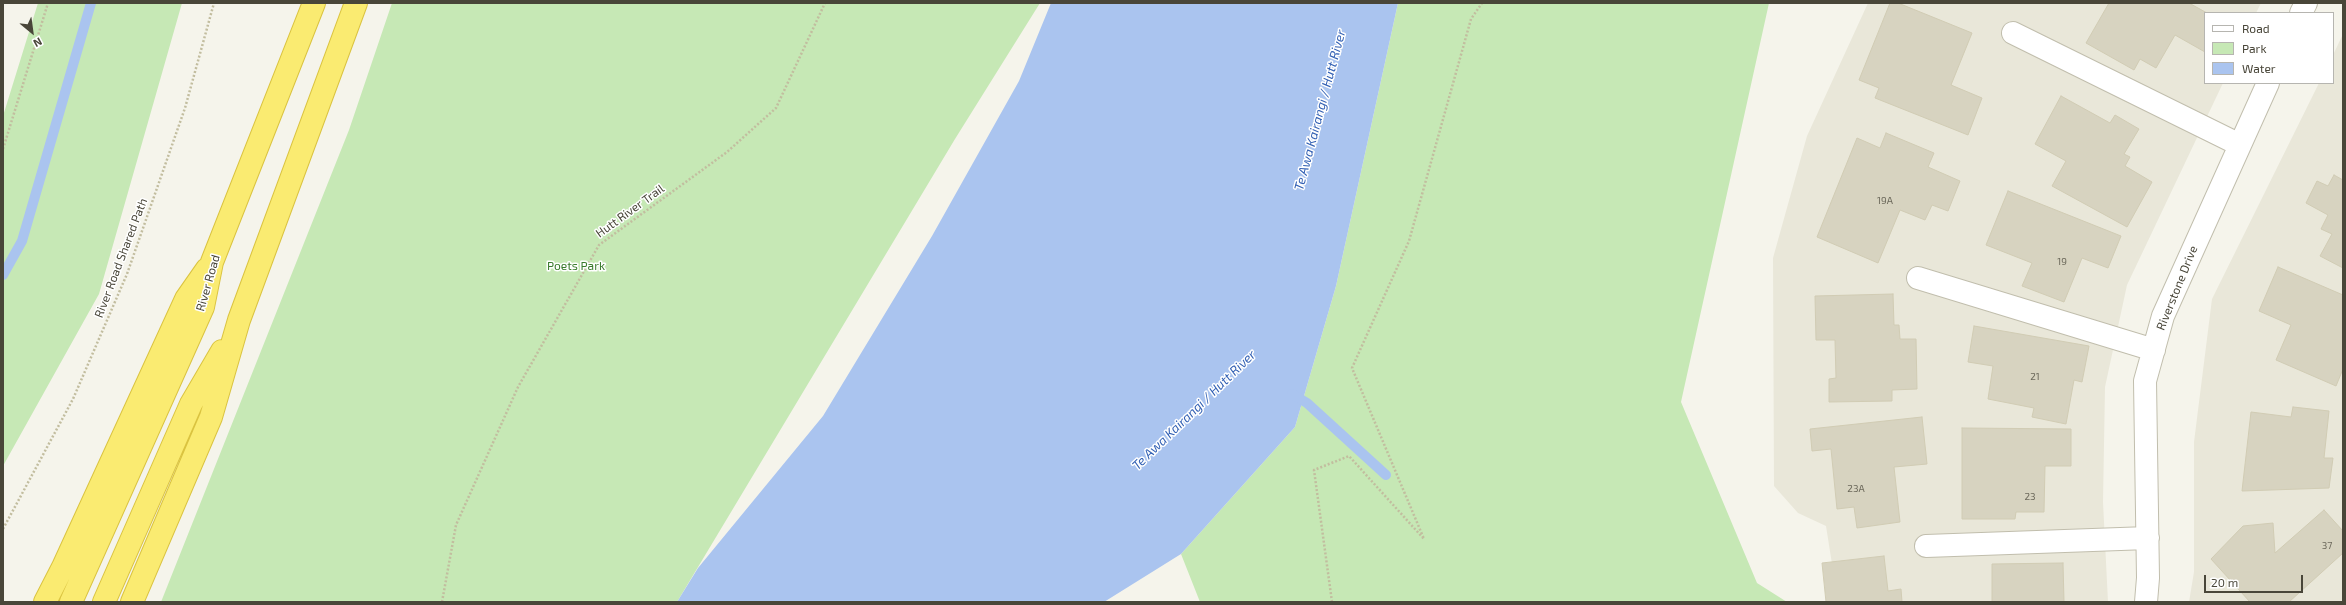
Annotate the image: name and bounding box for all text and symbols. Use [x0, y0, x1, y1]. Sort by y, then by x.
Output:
north arrow [12, 12, 52, 52]
legend [2204, 12, 2334, 84]
text: Road [2242, 21, 2270, 35]
water label: Te Awa Kairangi / Hutt River [1291, 28, 1349, 192]
text: N [31, 35, 45, 51]
text: Park [2242, 41, 2267, 55]
text: Water [2242, 61, 2276, 75]
street label: Hutt River Trail [593, 181, 667, 241]
house number: 19A [1877, 195, 1893, 207]
street label: River Road Shared Path [92, 196, 150, 320]
street label: Riverstone Drive [2153, 244, 2201, 332]
street label: River Road [193, 253, 223, 313]
house number: 19 [2057, 256, 2067, 268]
park label: Poets Park [547, 259, 605, 273]
water label: Te Awa Kairangi / Hutt River [1129, 347, 1259, 473]
house number: 21 [2030, 371, 2040, 383]
house number: 23A [1847, 483, 1865, 495]
house number: 23 [2024, 491, 2036, 503]
house number: 37 [2322, 540, 2332, 552]
scale bar [2206, 567, 2305, 593]
text: 20 m [2211, 575, 2238, 589]

